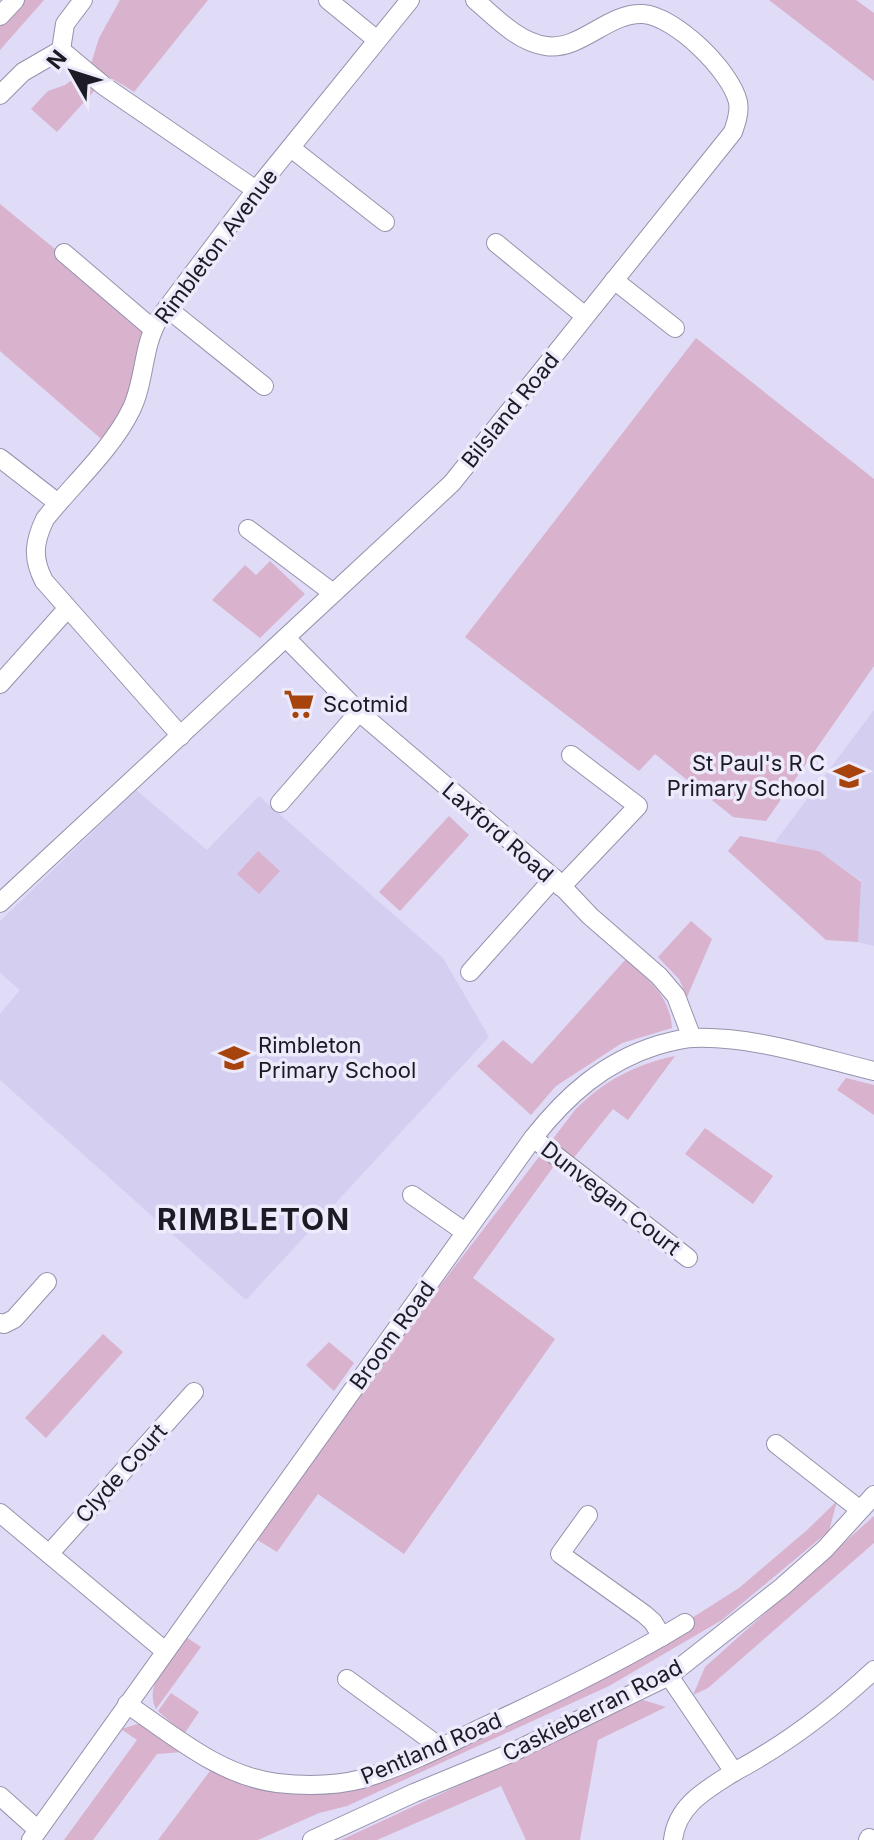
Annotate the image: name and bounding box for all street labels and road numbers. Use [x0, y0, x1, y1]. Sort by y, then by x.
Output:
street label: Rimbleton Avenue [149, 163, 283, 329]
street label: Bilsland Road [456, 347, 564, 473]
street label: Laxford Road [437, 777, 559, 887]
street label: Dunvegan Court [536, 1136, 686, 1260]
street label: Broom Road [344, 1276, 440, 1394]
street label: Clyde Court [70, 1418, 172, 1528]
street label: Caskieberran Road [498, 1653, 686, 1767]
street label: Pentland Road [357, 1707, 505, 1789]

